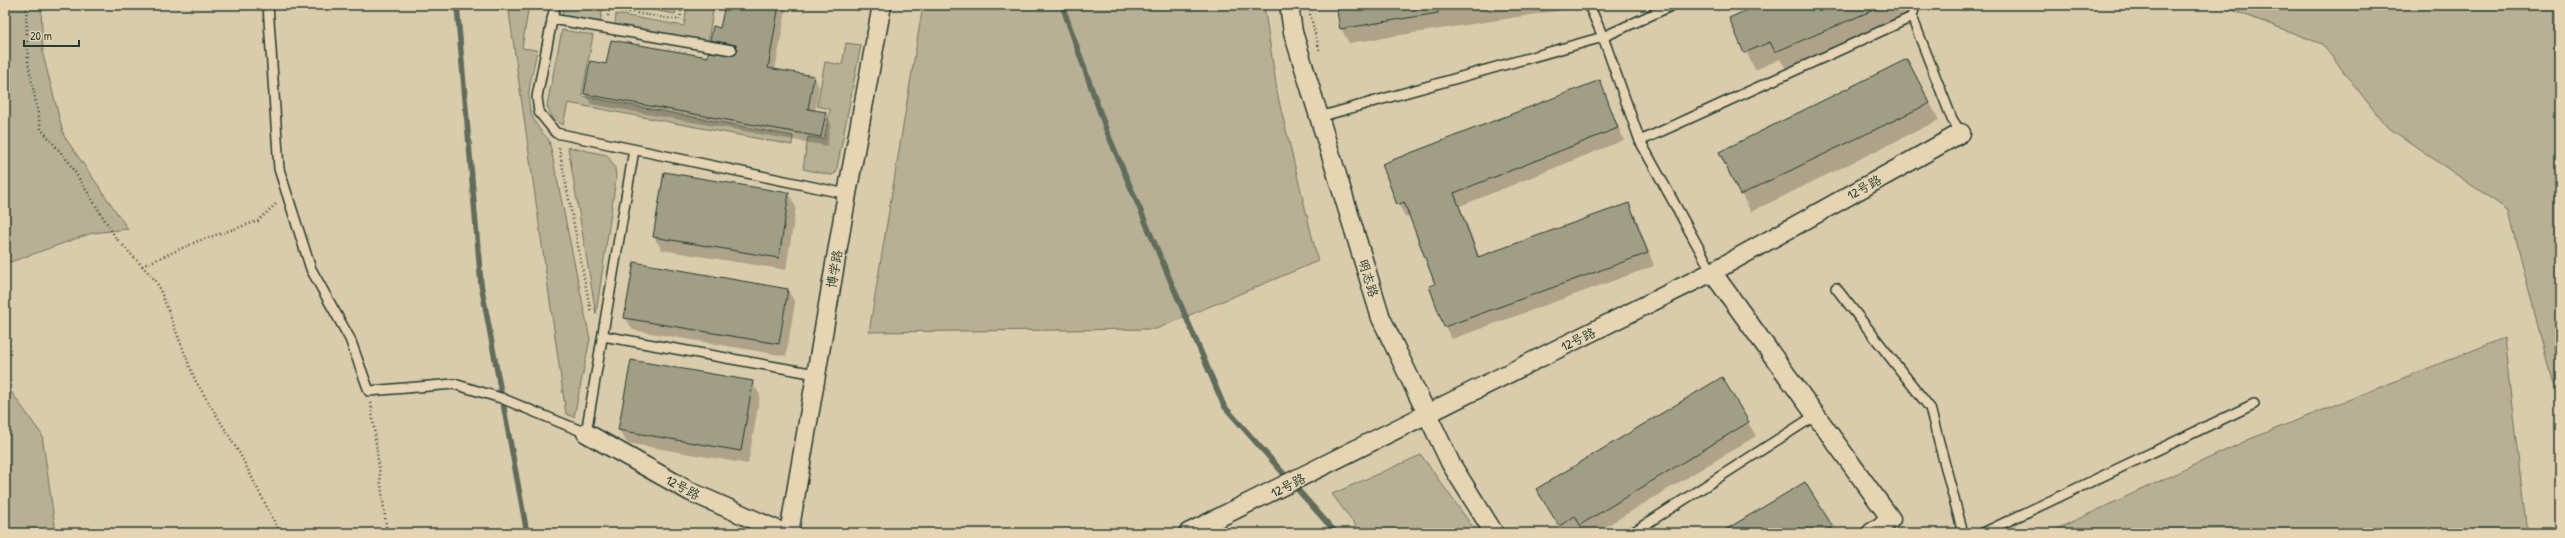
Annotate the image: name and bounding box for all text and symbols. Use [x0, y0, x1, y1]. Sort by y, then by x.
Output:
scale bar [24, 22, 79, 48]
text: 20 m [30, 27, 52, 44]
street label: 12号路 [1844, 170, 1884, 204]
street label: 博学路 [822, 248, 846, 290]
street label: 明志路 [1355, 257, 1383, 299]
street label: 12号路 [1558, 323, 1598, 355]
street label: 12号路 [1268, 469, 1308, 501]
street label: 12号路 [663, 470, 703, 504]

